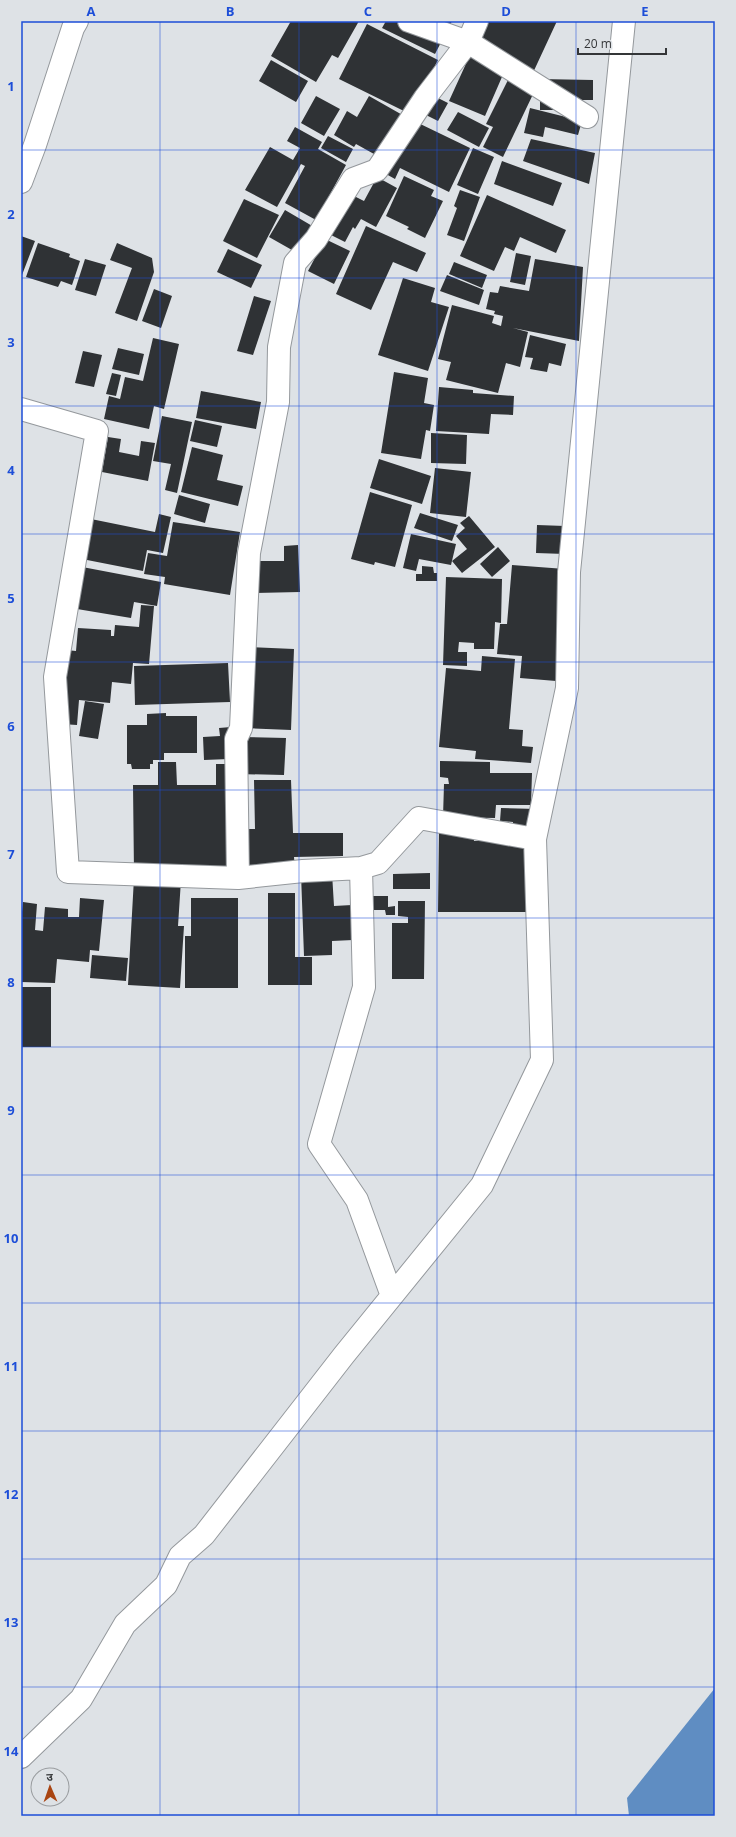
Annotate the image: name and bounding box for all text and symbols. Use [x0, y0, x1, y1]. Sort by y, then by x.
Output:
text: A [87, 2, 96, 20]
text: B [226, 2, 235, 20]
text: C [364, 2, 372, 20]
text: D [501, 2, 511, 20]
text: E [641, 2, 649, 20]
scale bar [578, 30, 666, 56]
text: 20 m [584, 35, 612, 52]
text: 1 [7, 77, 15, 95]
text: 2 [7, 205, 15, 223]
text: 3 [7, 333, 15, 351]
text: 4 [7, 461, 15, 479]
text: 5 [7, 589, 15, 607]
text: 6 [7, 717, 15, 735]
text: 7 [7, 845, 15, 863]
text: 8 [7, 973, 15, 991]
text: 9 [7, 1101, 15, 1119]
text: 10 [4, 1229, 18, 1247]
text: 11 [4, 1357, 18, 1375]
text: 12 [4, 1485, 19, 1503]
text: 13 [4, 1613, 18, 1631]
text: 14 [4, 1742, 19, 1760]
north arrow [30, 1767, 70, 1807]
text: उ [46, 1769, 54, 1784]

